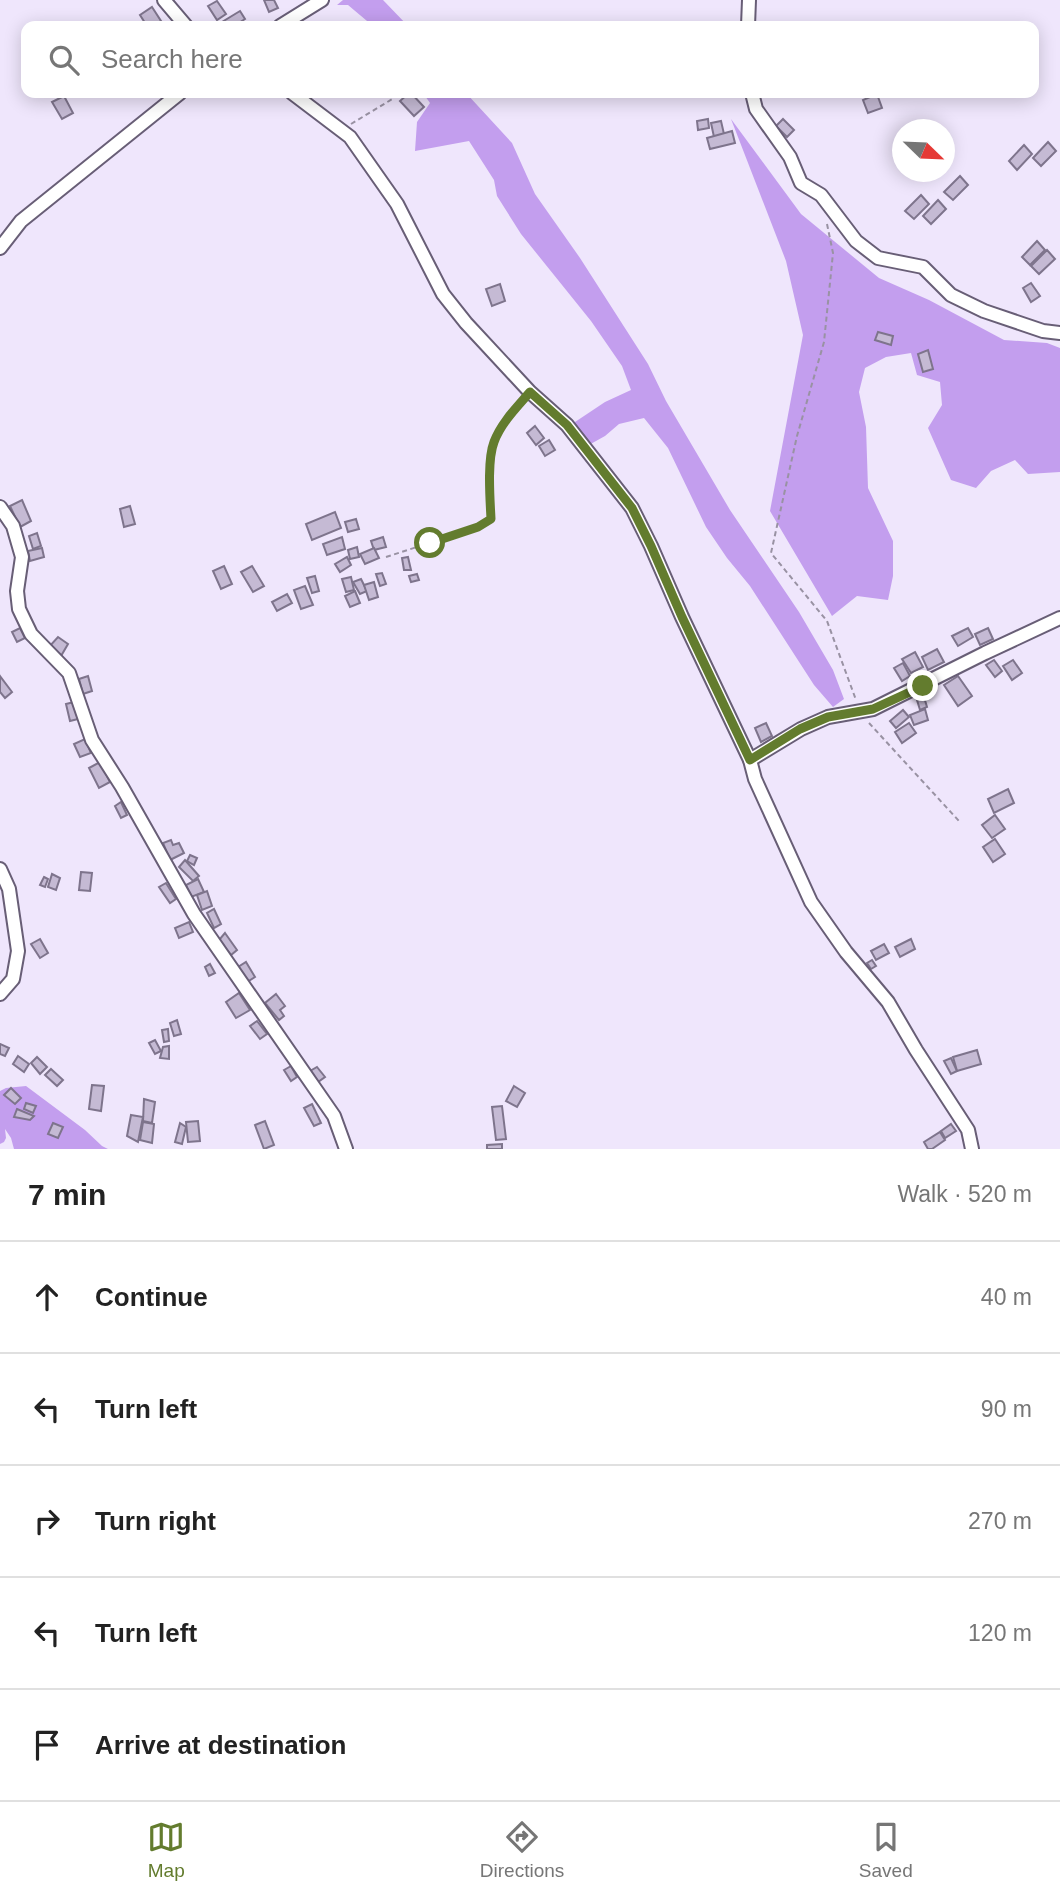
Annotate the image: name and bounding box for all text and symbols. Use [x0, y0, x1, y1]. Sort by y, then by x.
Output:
search box [21, 21, 1039, 98]
icon: search [45, 41, 83, 79]
text: Search here [101, 44, 243, 74]
north arrow [892, 119, 955, 182]
route start [414, 527, 445, 558]
route end [907, 670, 938, 701]
text: 7 min [28, 1178, 106, 1211]
text: Walk · 520 m [897, 1181, 1032, 1207]
icon: ahead [28, 1278, 66, 1316]
text: Continue [95, 1282, 208, 1312]
text: 40 m [981, 1284, 1032, 1310]
icon: left [28, 1390, 66, 1428]
text: Turn left [95, 1394, 197, 1424]
text: 90 m [981, 1396, 1032, 1422]
icon: right [28, 1502, 66, 1540]
text: Turn right [95, 1506, 216, 1536]
text: 270 m [968, 1508, 1032, 1534]
icon: left [28, 1614, 66, 1652]
text: Turn left [95, 1618, 197, 1648]
text: 120 m [968, 1620, 1032, 1646]
icon: arrive [28, 1726, 66, 1764]
text: Arrive at destination [95, 1730, 346, 1760]
tab: Map [147, 1818, 185, 1882]
tab: Directions [480, 1818, 564, 1882]
tab: Saved [859, 1818, 913, 1882]

